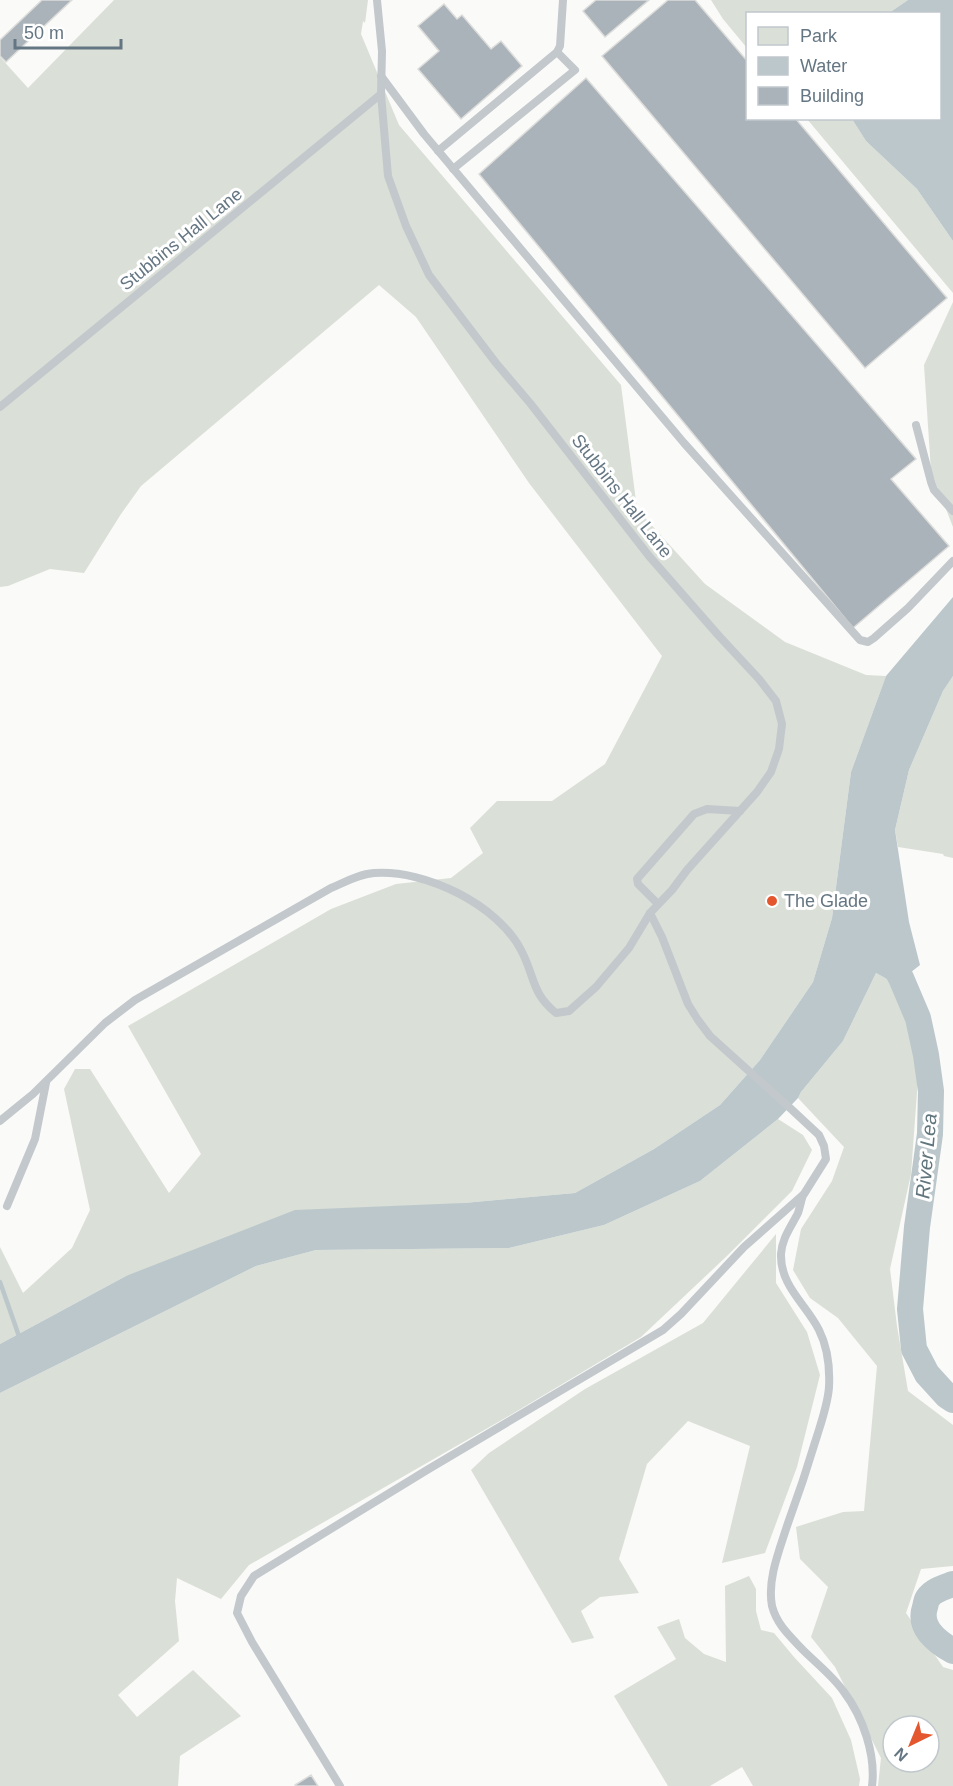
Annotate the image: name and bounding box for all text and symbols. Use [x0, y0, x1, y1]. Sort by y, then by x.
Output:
scale bar [15, 12, 122, 50]
legend [746, 12, 941, 120]
text: 50 m [24, 23, 64, 43]
text: Park [800, 26, 838, 46]
text: Water [800, 56, 847, 76]
text: Building [800, 86, 864, 106]
street label: Stubbins Hall Lane [116, 184, 246, 294]
street label: Stubbins Hall Lane [568, 430, 676, 562]
place label: The Glade [784, 891, 868, 911]
marker: The Glade [765, 894, 779, 908]
water label: River Lea [911, 1112, 941, 1200]
north arrow [881, 1714, 941, 1774]
text: N [891, 1744, 911, 1765]

